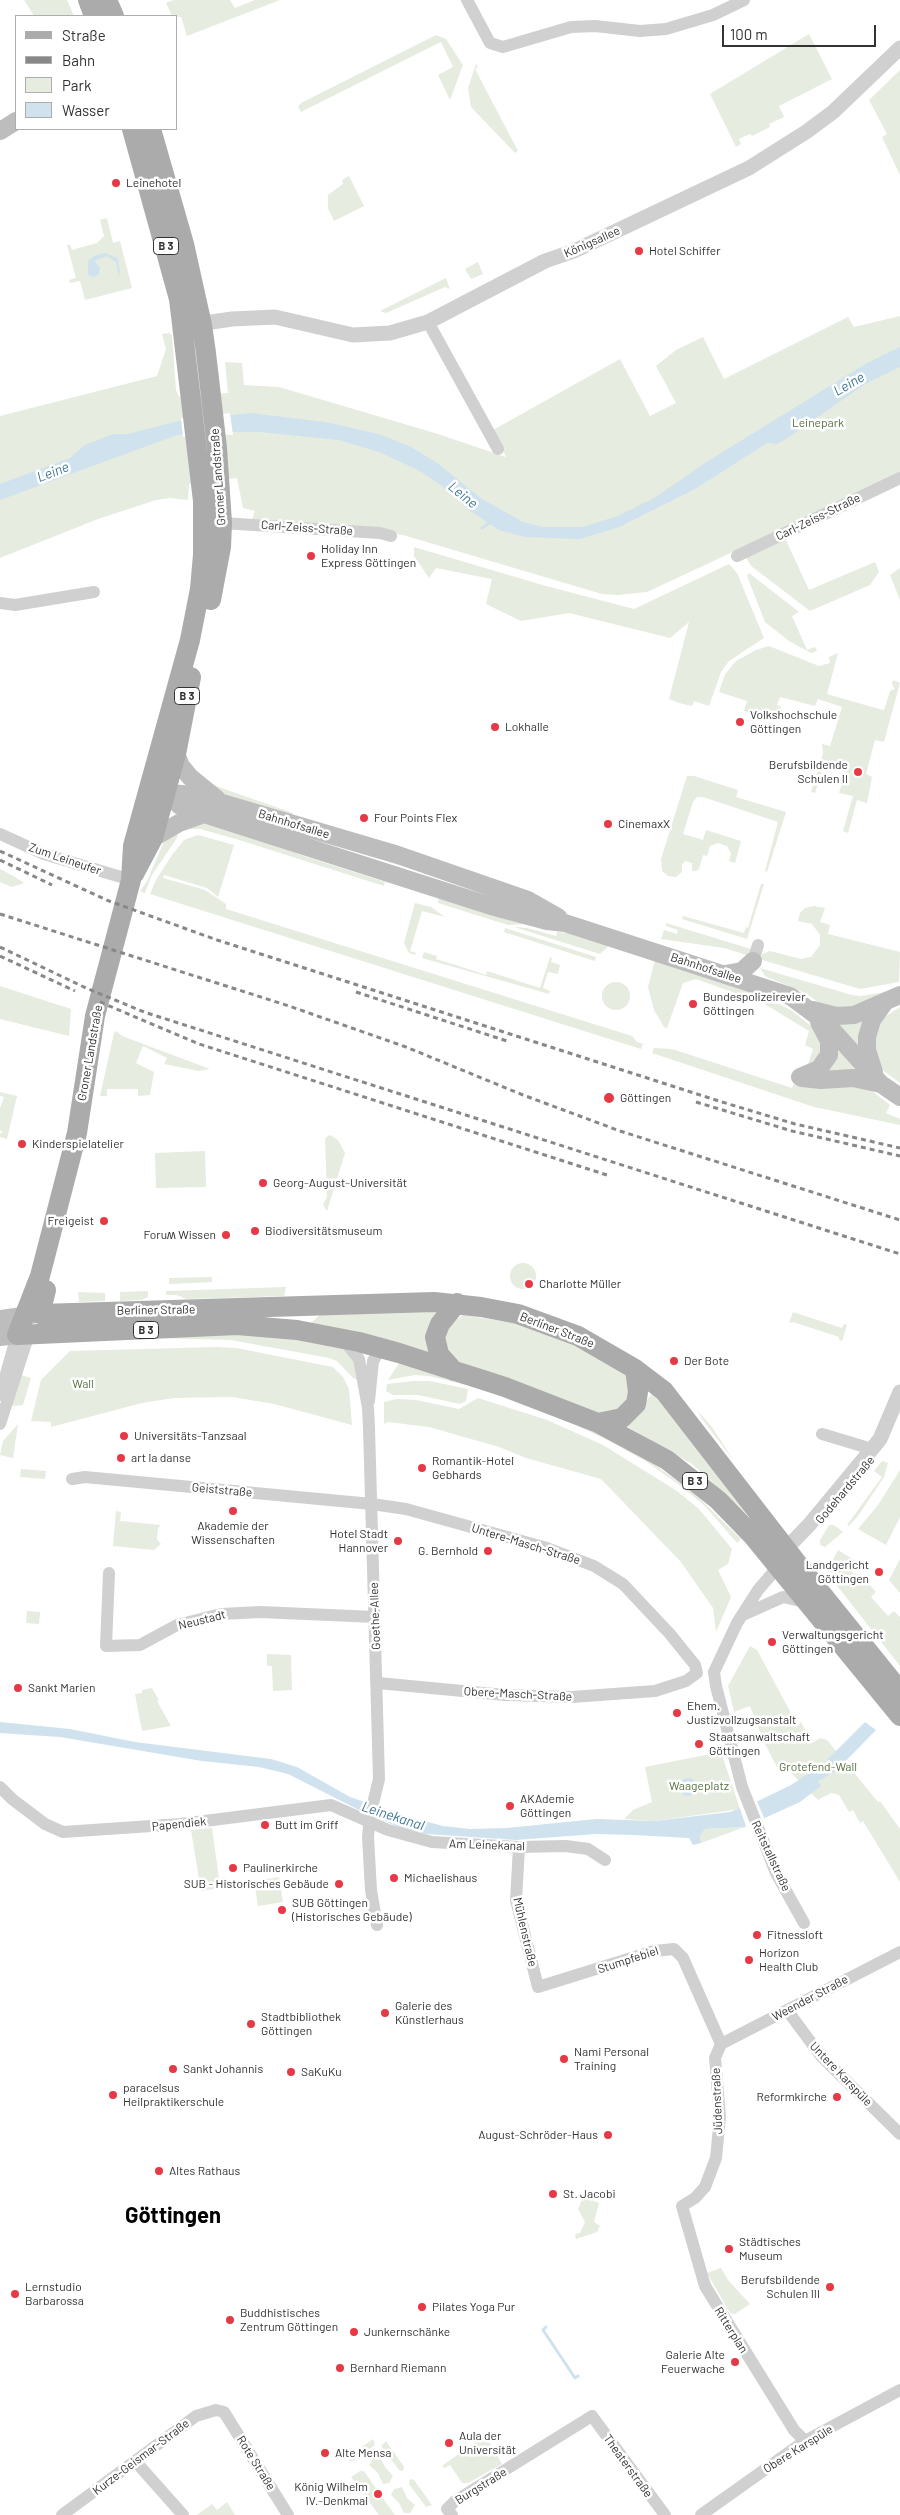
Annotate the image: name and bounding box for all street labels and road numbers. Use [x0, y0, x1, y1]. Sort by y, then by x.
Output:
street label: Königsallee [562, 223, 622, 261]
road number: B 3 [154, 238, 178, 255]
street label: Groner Landstraße [207, 428, 229, 526]
street label: Carl-Zeiss-Straße [773, 490, 863, 544]
street label: Carl-Zeiss-Straße [260, 518, 354, 538]
road number: B 3 [174, 688, 200, 704]
street label: Bahnhofsallee [257, 806, 331, 842]
street label: Zum Leineufer [27, 840, 103, 878]
street label: Bahnhofsallee [669, 950, 743, 986]
street label: Groner Landstraße [74, 1004, 106, 1102]
street label: Berliner Straße [117, 1302, 195, 1318]
street label: Berliner Straße [518, 1309, 596, 1351]
road number: B 3 [134, 1322, 158, 1338]
street label: Godehardstraße [812, 1453, 878, 1527]
road number: B 3 [682, 1472, 708, 1490]
street label: Geiststraße [191, 1480, 253, 1500]
street label: Untere-Masch-Straße [470, 1521, 582, 1567]
street label: Goethe-Allee [367, 1582, 383, 1650]
street label: Neustadt [177, 1607, 227, 1633]
street label: Obere-Masch-Straße [463, 1684, 573, 1704]
street label: Papendiek [151, 1814, 207, 1834]
street label: Reitstallstraße [748, 1818, 794, 1894]
street label: Am Leinekanal [449, 1836, 525, 1854]
street label: Mühlenstraße [510, 1896, 540, 1968]
street label: Stumpfebiel [596, 1943, 660, 1977]
street label: Weender Straße [770, 1972, 850, 2024]
street label: Untere Karspüle [807, 2039, 875, 2109]
street label: Jüdenstraße [709, 2068, 725, 2134]
street label: Ritterplan [711, 2304, 751, 2356]
street label: Kurze-Geismar-Straße [90, 2416, 192, 2498]
street label: Obere Karspüle [761, 2422, 835, 2476]
street label: Theaterstraße [600, 2432, 656, 2500]
street label: Rote Straße [234, 2433, 278, 2493]
street label: Burgstraße [453, 2465, 509, 2507]

